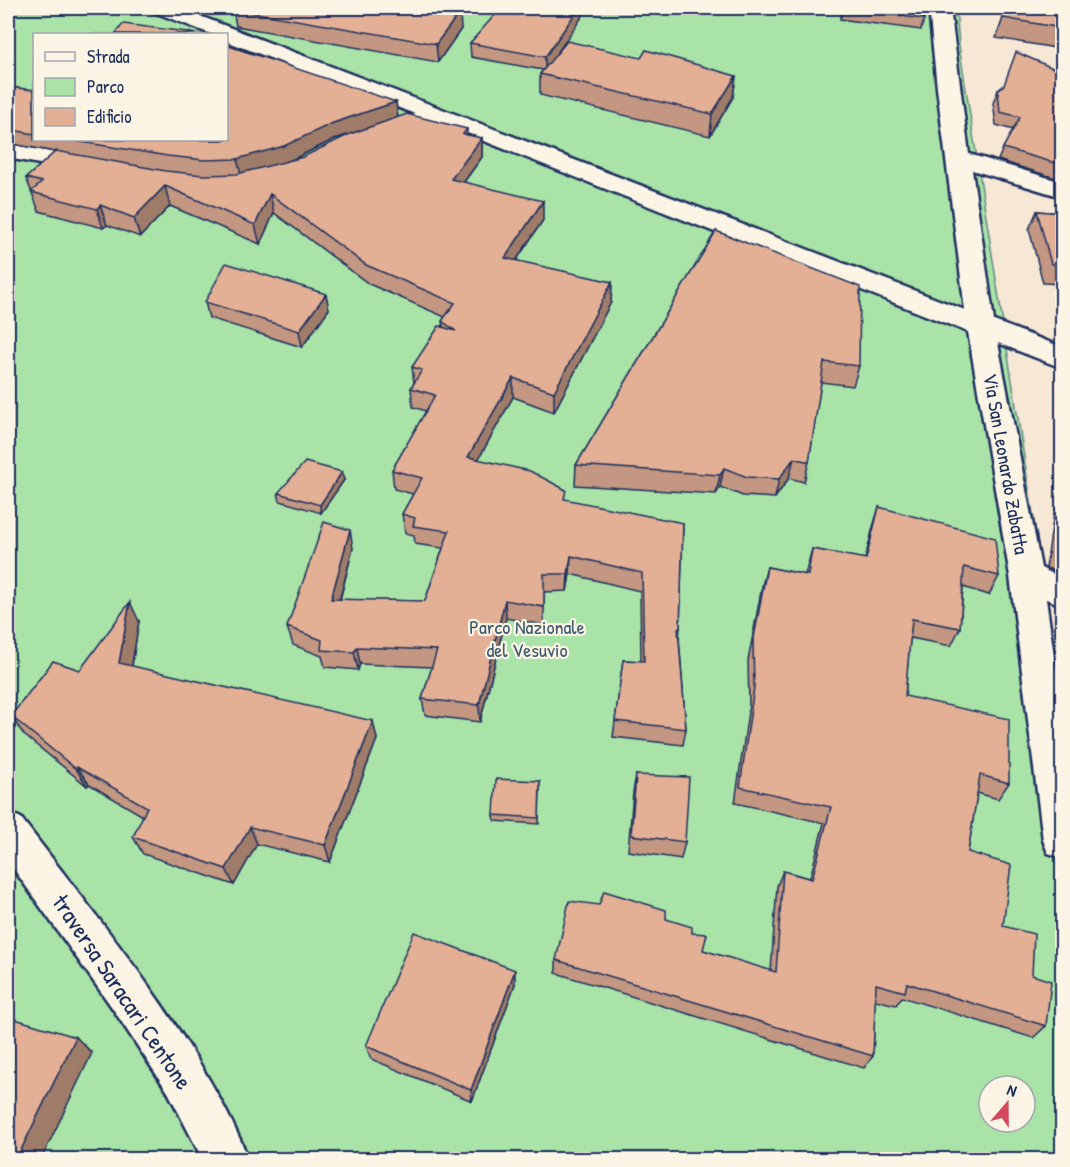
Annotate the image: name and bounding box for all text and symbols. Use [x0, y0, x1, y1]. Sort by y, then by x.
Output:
legend [33, 33, 228, 141]
text: Strada [87, 44, 130, 69]
text: Parco [87, 74, 124, 99]
text: Edificio [87, 104, 131, 129]
street label: Via San Leonardo Zabatta [977, 371, 1036, 557]
park label: Parco Nazionale del Vesuvio [469, 613, 585, 663]
street label: traversa Saracari Centone [45, 887, 200, 1096]
north arrow [977, 1074, 1037, 1134]
text: N [1004, 1078, 1020, 1102]

